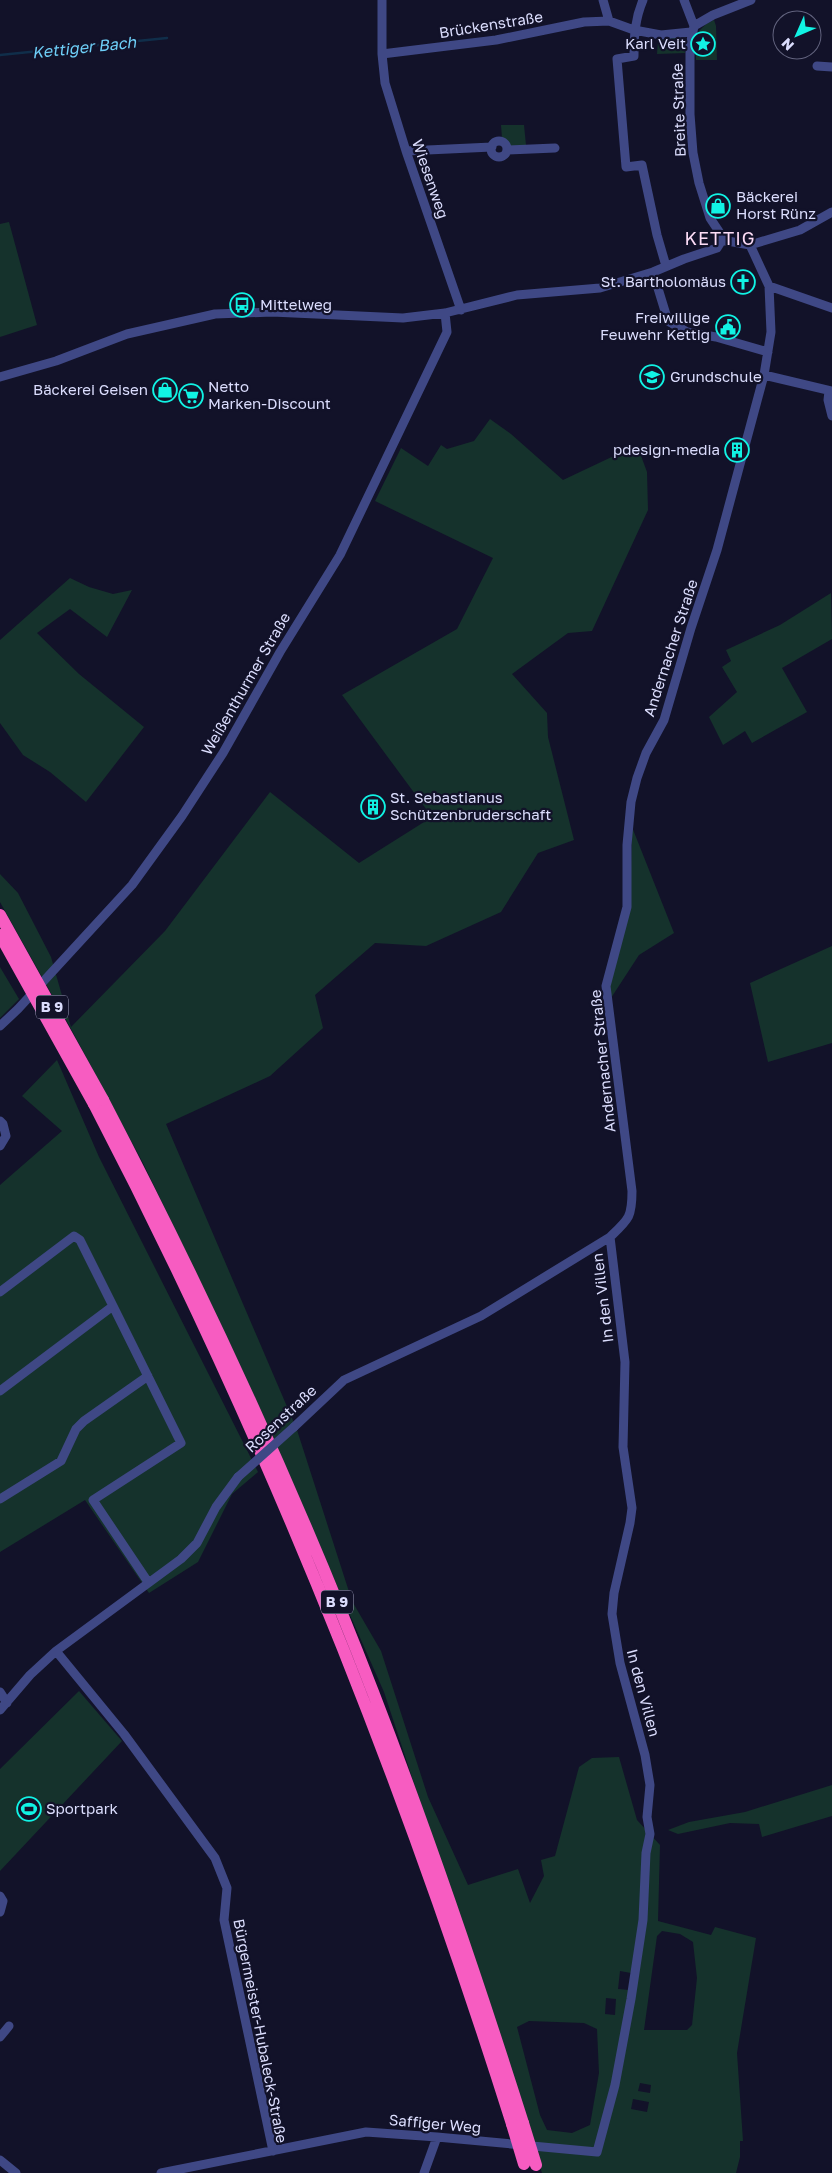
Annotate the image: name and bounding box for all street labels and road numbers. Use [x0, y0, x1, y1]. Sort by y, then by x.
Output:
street label: Brückenstraße [438, 7, 544, 41]
street label: Breite Straße [667, 63, 689, 157]
street label: Wiesenweg [409, 137, 453, 221]
street label: Andernacher Straße [639, 576, 701, 719]
street label: Weißenthurmer Straße [197, 609, 293, 758]
street label: Andernacher Straße [586, 989, 618, 1133]
road number: B 9 [36, 996, 68, 1019]
street label: In den Villen [588, 1252, 616, 1344]
street label: Rosenstraße [241, 1381, 320, 1456]
road number: B 9 [321, 1590, 353, 1614]
street label: In den Villen [624, 1647, 664, 1739]
street label: Bürgermeister-Hubaleck-Straße [230, 1917, 292, 2145]
street label: Saffiger Weg [388, 2110, 482, 2136]

